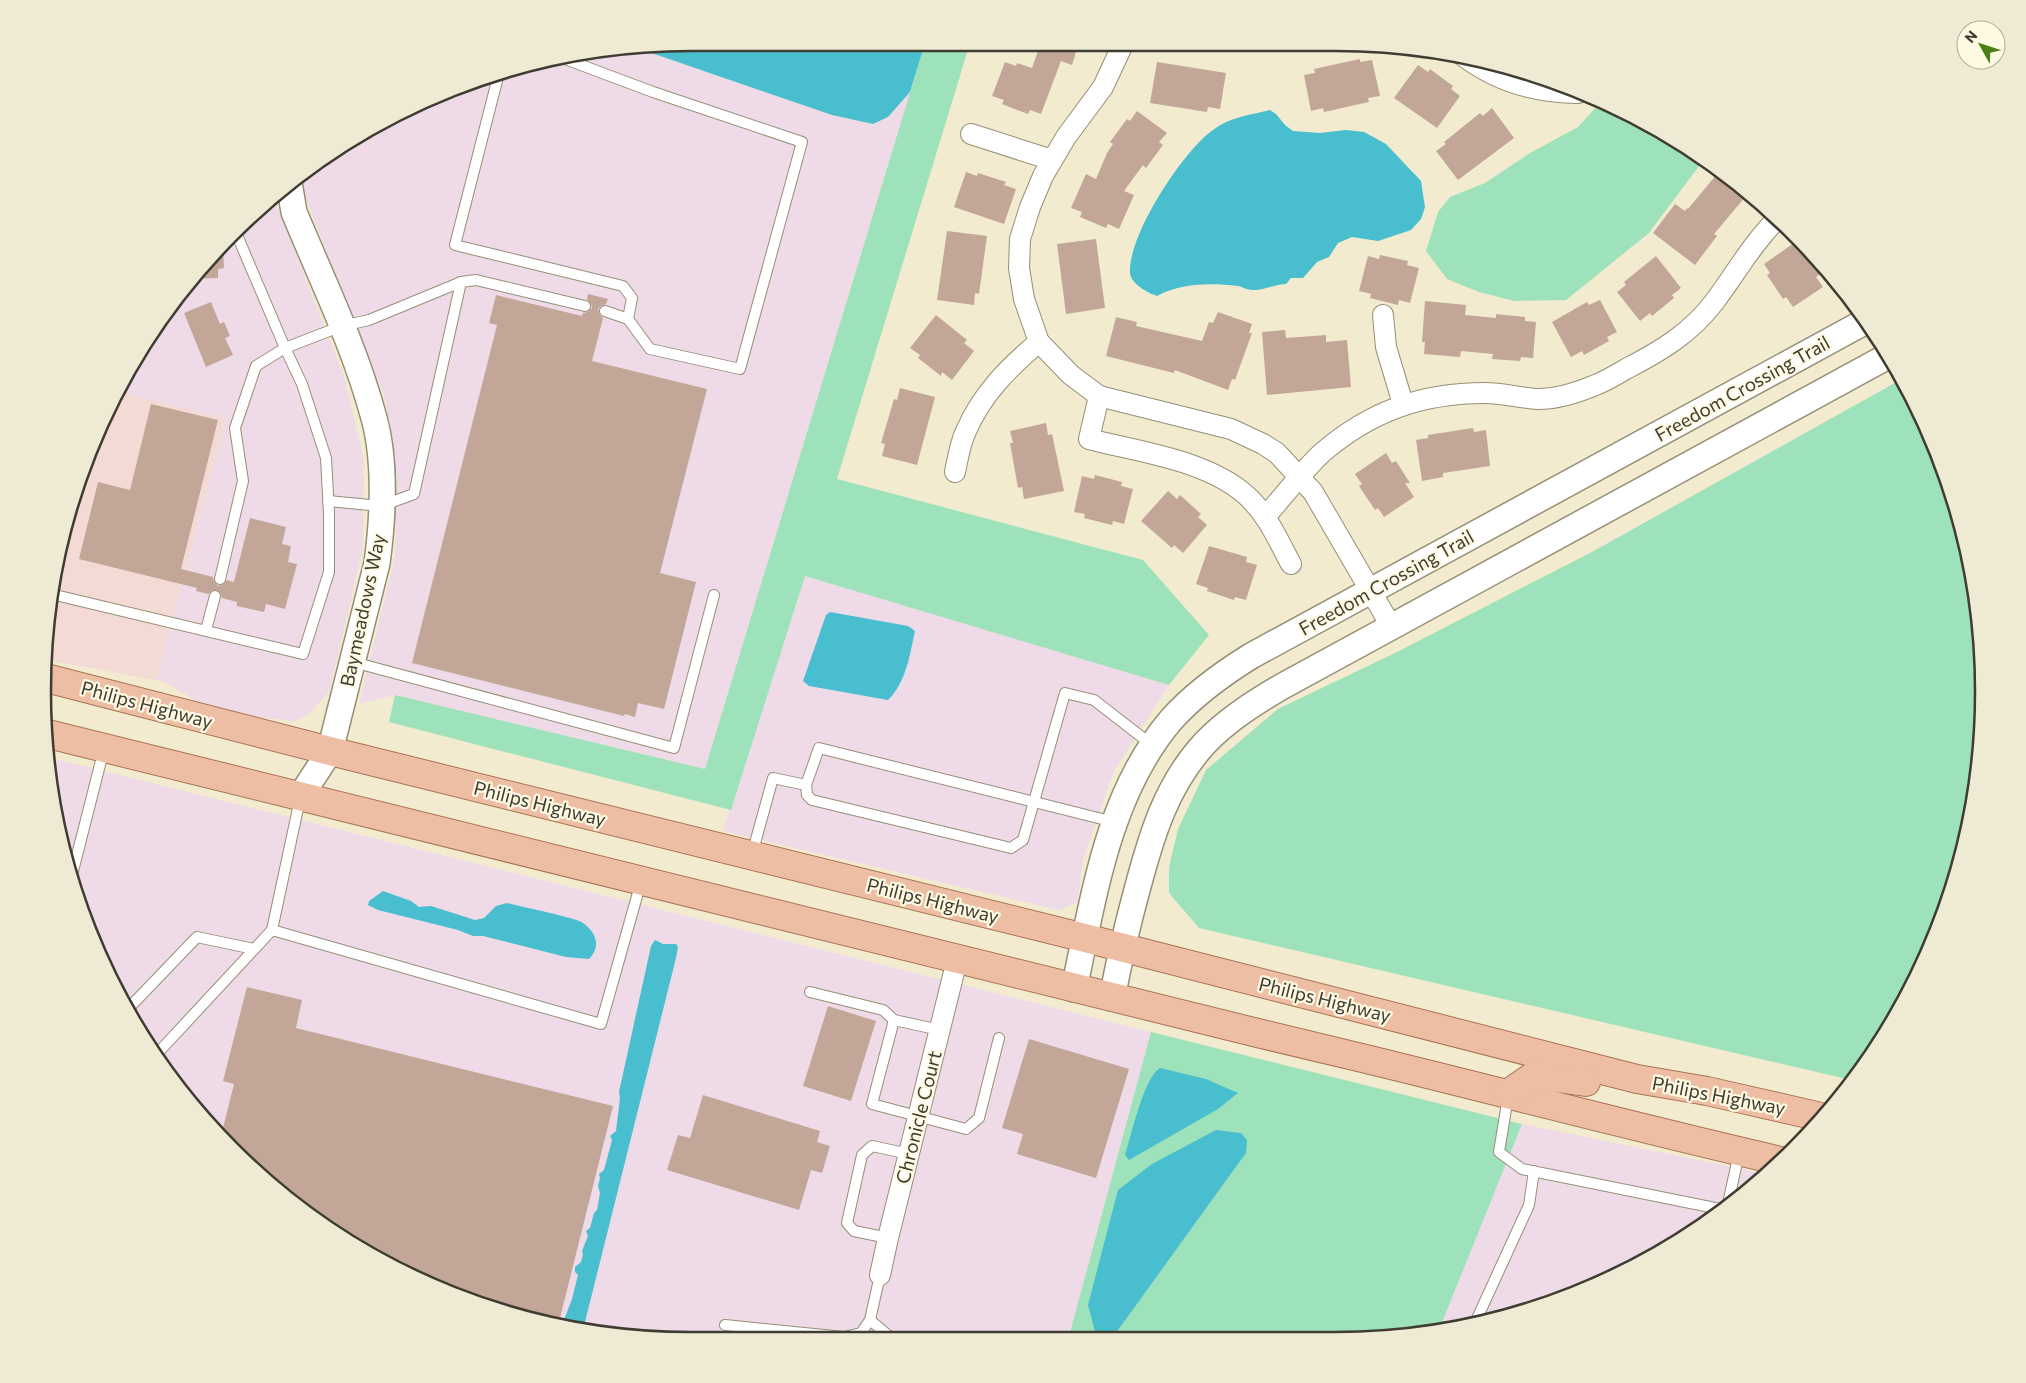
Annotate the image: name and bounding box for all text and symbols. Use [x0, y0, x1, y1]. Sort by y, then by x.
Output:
north arrow [1956, 20, 2006, 70]
text: N [1961, 27, 1981, 46]
street label: Freedom Crossing Trail [1650, 330, 1834, 446]
street label: Freedom Crossing Trail [1294, 524, 1478, 640]
street label: Baymeadows Way [335, 531, 389, 689]
street label: Philips Highway [79, 675, 216, 733]
street label: Philips Highway [472, 775, 609, 831]
street label: Philips Highway [865, 872, 1002, 928]
street label: Philips Highway [1257, 971, 1394, 1027]
street label: Chronicle Court [890, 1048, 946, 1186]
street label: Philips Highway [1650, 1071, 1788, 1119]

